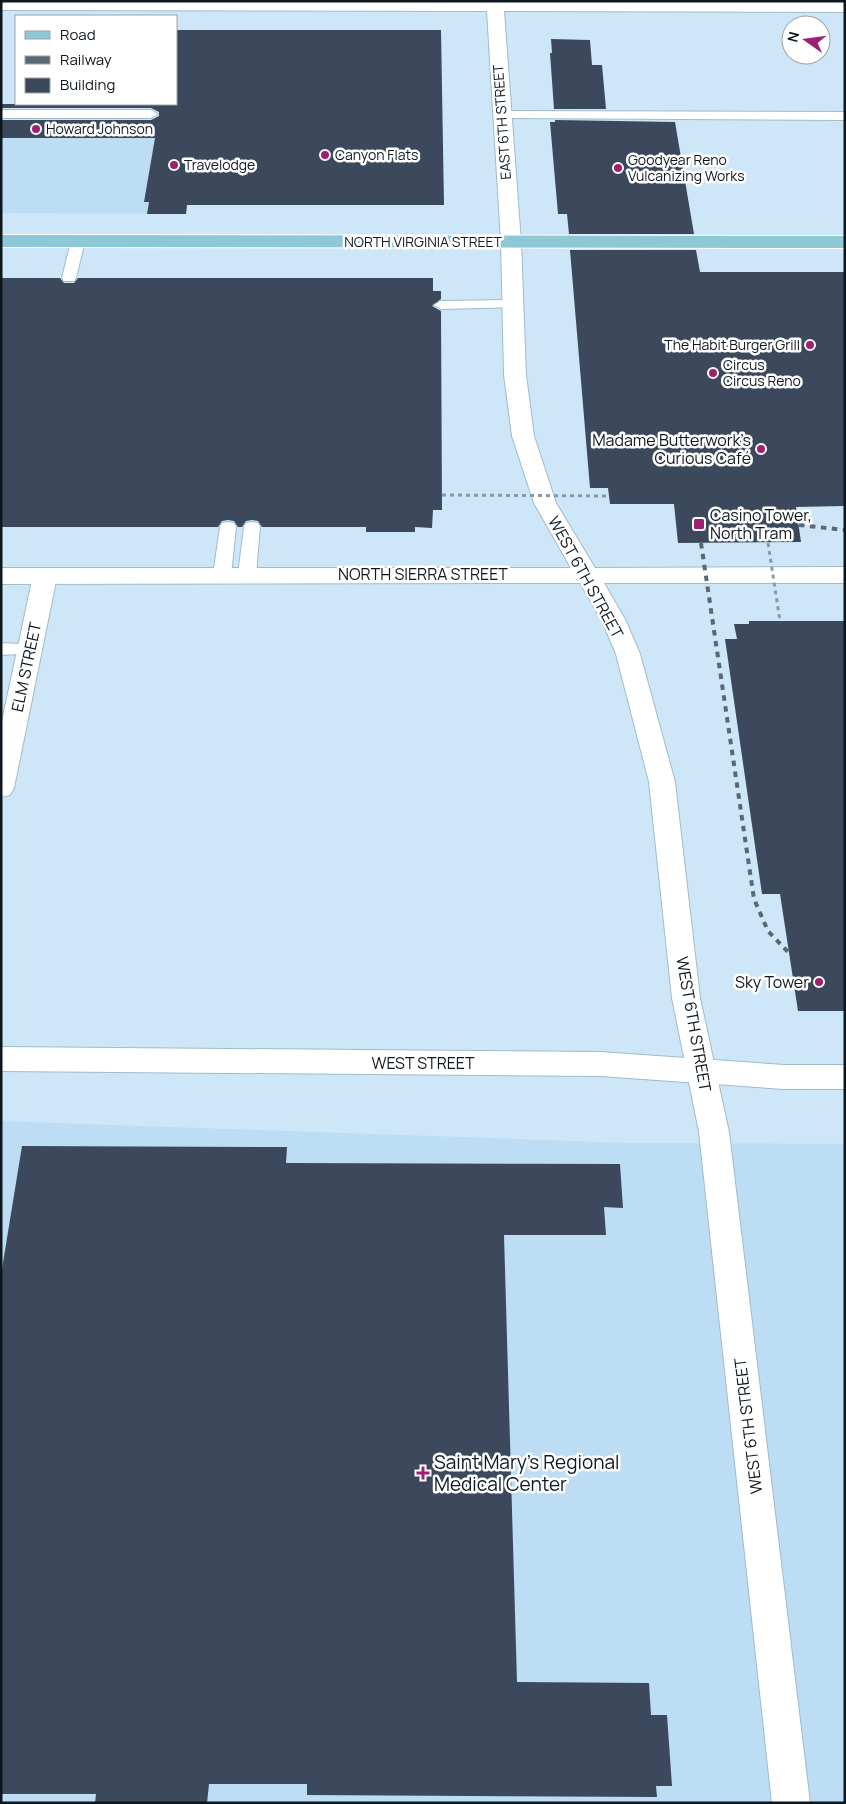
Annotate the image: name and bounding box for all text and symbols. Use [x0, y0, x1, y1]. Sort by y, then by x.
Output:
legend [15, 15, 178, 105]
north arrow [781, 15, 831, 65]
text: Road [60, 24, 96, 45]
text: N [782, 30, 803, 44]
text: Railway [60, 49, 112, 70]
street label: EAST 6TH STREET [488, 63, 515, 180]
text: Building [60, 74, 115, 95]
place label: Howard Johnson [46, 119, 153, 138]
marker: Howard Johnson [30, 123, 42, 135]
place label: Canyon Flats [335, 145, 418, 164]
marker: Canyon Flats [319, 149, 331, 161]
place label: Goodyear Reno Vulcanizing Works [628, 150, 745, 185]
place label: Travelodge [184, 155, 255, 174]
marker: Travelodge [168, 159, 180, 171]
marker: Goodyear Reno Vulcanizing Works [612, 162, 624, 174]
street label: NORTH VIRGINIA STREET [344, 232, 502, 251]
place label: The Habit Burger Grill [664, 335, 800, 354]
marker: The Habit Burger Grill [804, 339, 816, 351]
place label: Circus Circus Reno [723, 355, 801, 390]
marker: Circus Circus Reno [707, 367, 719, 379]
place label: Madame Butterwork’s Curious Café [592, 429, 751, 469]
marker: Madame Butterwork’s Curious Café [755, 443, 767, 455]
place label: Casino Tower, North Tram [710, 504, 812, 544]
street label: WEST 6TH STREET [543, 512, 629, 643]
marker: Casino Tower, North Tram [692, 517, 706, 531]
street label: NORTH SIERRA STREET [338, 563, 508, 585]
street label: ELM STREET [6, 620, 46, 714]
street label: WEST 6TH STREET [671, 955, 717, 1094]
place label: Sky Tower [735, 971, 809, 993]
marker: Sky Tower [813, 976, 825, 988]
street label: WEST STREET [371, 1052, 475, 1074]
street label: WEST 6TH STREET [729, 1356, 767, 1495]
place label: Saint Mary's Regional Medical Center [434, 1449, 619, 1497]
marker: Saint Mary's Regional Medical Center [416, 1466, 430, 1480]

